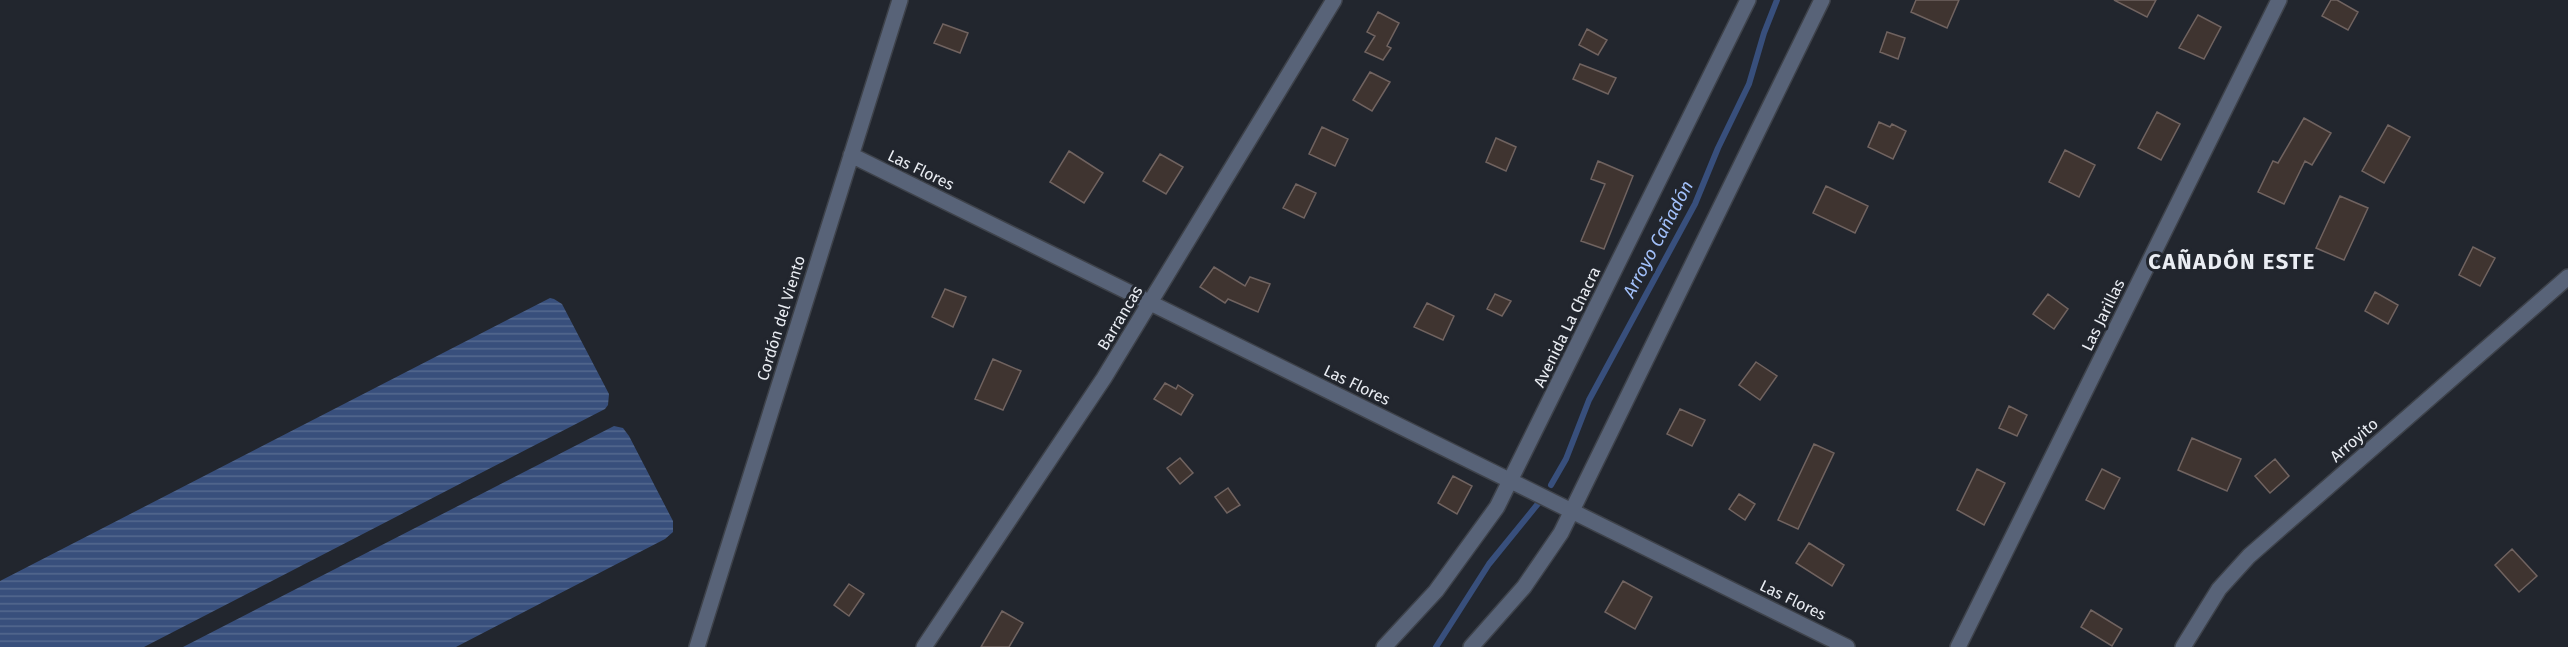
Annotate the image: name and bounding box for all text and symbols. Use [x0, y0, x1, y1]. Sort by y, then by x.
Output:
street label: Las Flores [885, 146, 957, 194]
water label: Arroyo Cañadón [1617, 177, 1698, 302]
district label: CAÑADÓN ESTE [2148, 248, 2316, 275]
street label: Cordón del Viento [753, 253, 809, 383]
street label: Avenida La Chacra [1530, 264, 1604, 390]
street label: Las Jarillas [2077, 276, 2129, 354]
street label: Barrancas [1093, 282, 1147, 354]
street label: Las Flores [1321, 361, 1393, 409]
street label: Arroyito [2326, 414, 2382, 466]
street label: Las Flores [1757, 576, 1829, 624]

